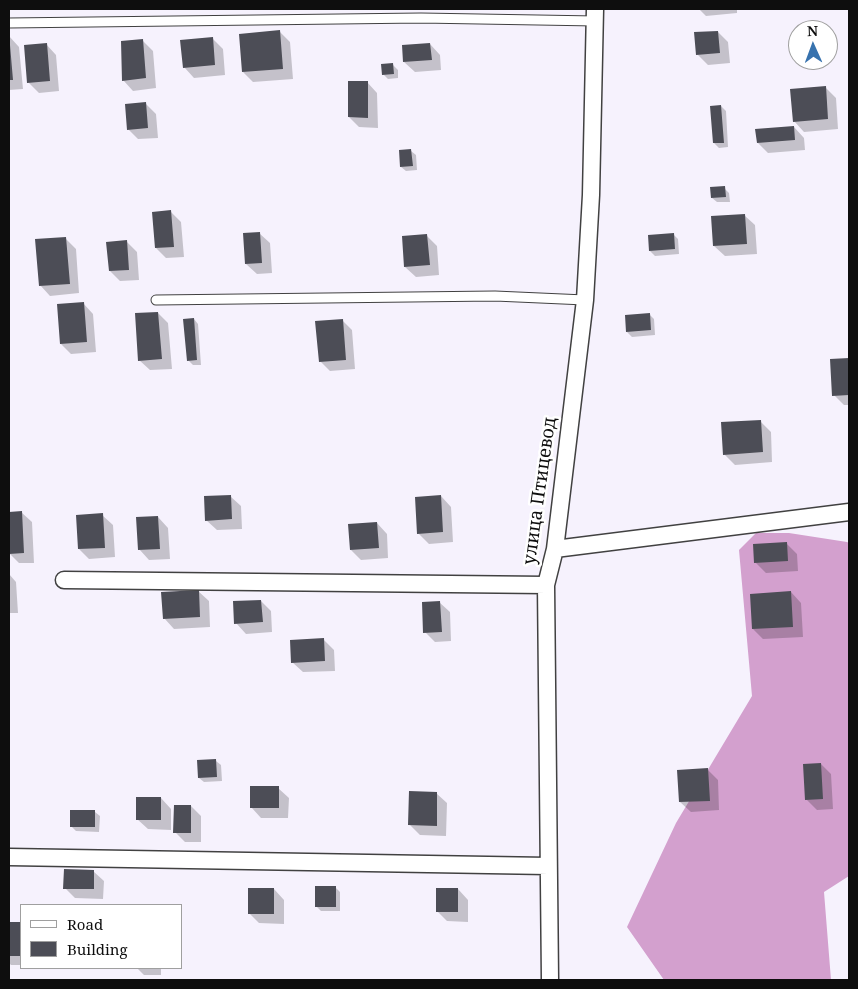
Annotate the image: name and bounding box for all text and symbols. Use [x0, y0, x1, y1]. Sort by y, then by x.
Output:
north arrow [788, 20, 838, 70]
text: N [807, 21, 818, 40]
street label: улица Птицевод [519, 416, 561, 566]
legend [20, 904, 182, 969]
text: Road [67, 914, 103, 934]
text: Building [67, 939, 128, 959]

